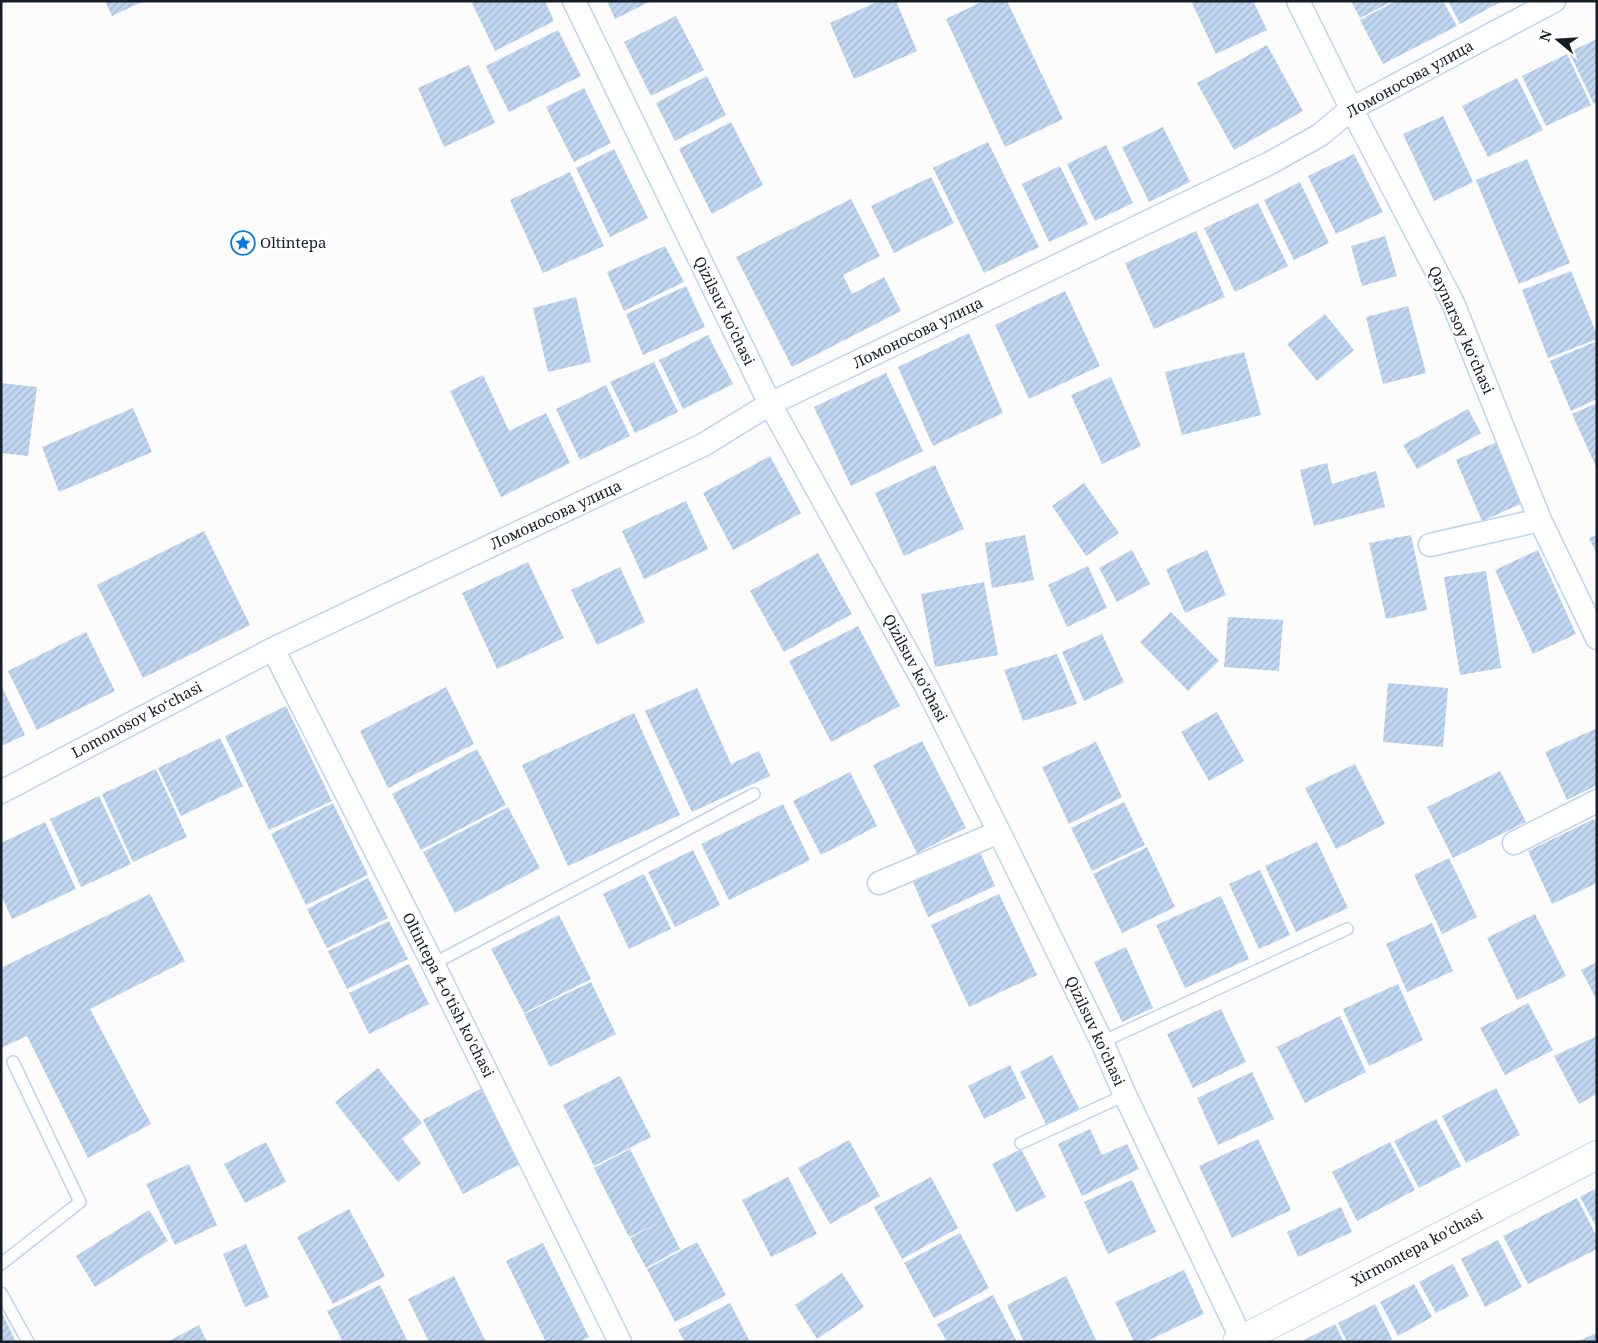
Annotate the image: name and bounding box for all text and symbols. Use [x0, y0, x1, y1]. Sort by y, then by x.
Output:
north arrow [1533, 15, 1583, 65]
text: N [1534, 28, 1556, 44]
street label: Ломоносова улица [1342, 35, 1477, 121]
place icon: Oltintepa [230, 230, 256, 256]
place label: Oltintepa [260, 232, 327, 252]
street label: Qizilsuv ko'chasi [690, 253, 760, 369]
street label: Qaynarsoy koʻchasi [1425, 262, 1499, 397]
street label: Ломоносова улица [849, 292, 986, 372]
street label: Ломоносова улица [487, 475, 624, 553]
street label: Qizilsuv ko'chasi [879, 610, 953, 725]
street label: Lomonosov koʻchasi [68, 676, 205, 762]
street label: Oltintepa 4-o'tish ko'chasi [399, 909, 499, 1081]
street label: Qizilsuv ko'chasi [1062, 972, 1130, 1089]
street label: Xirmontepa ko'chasi [1347, 1204, 1486, 1290]

